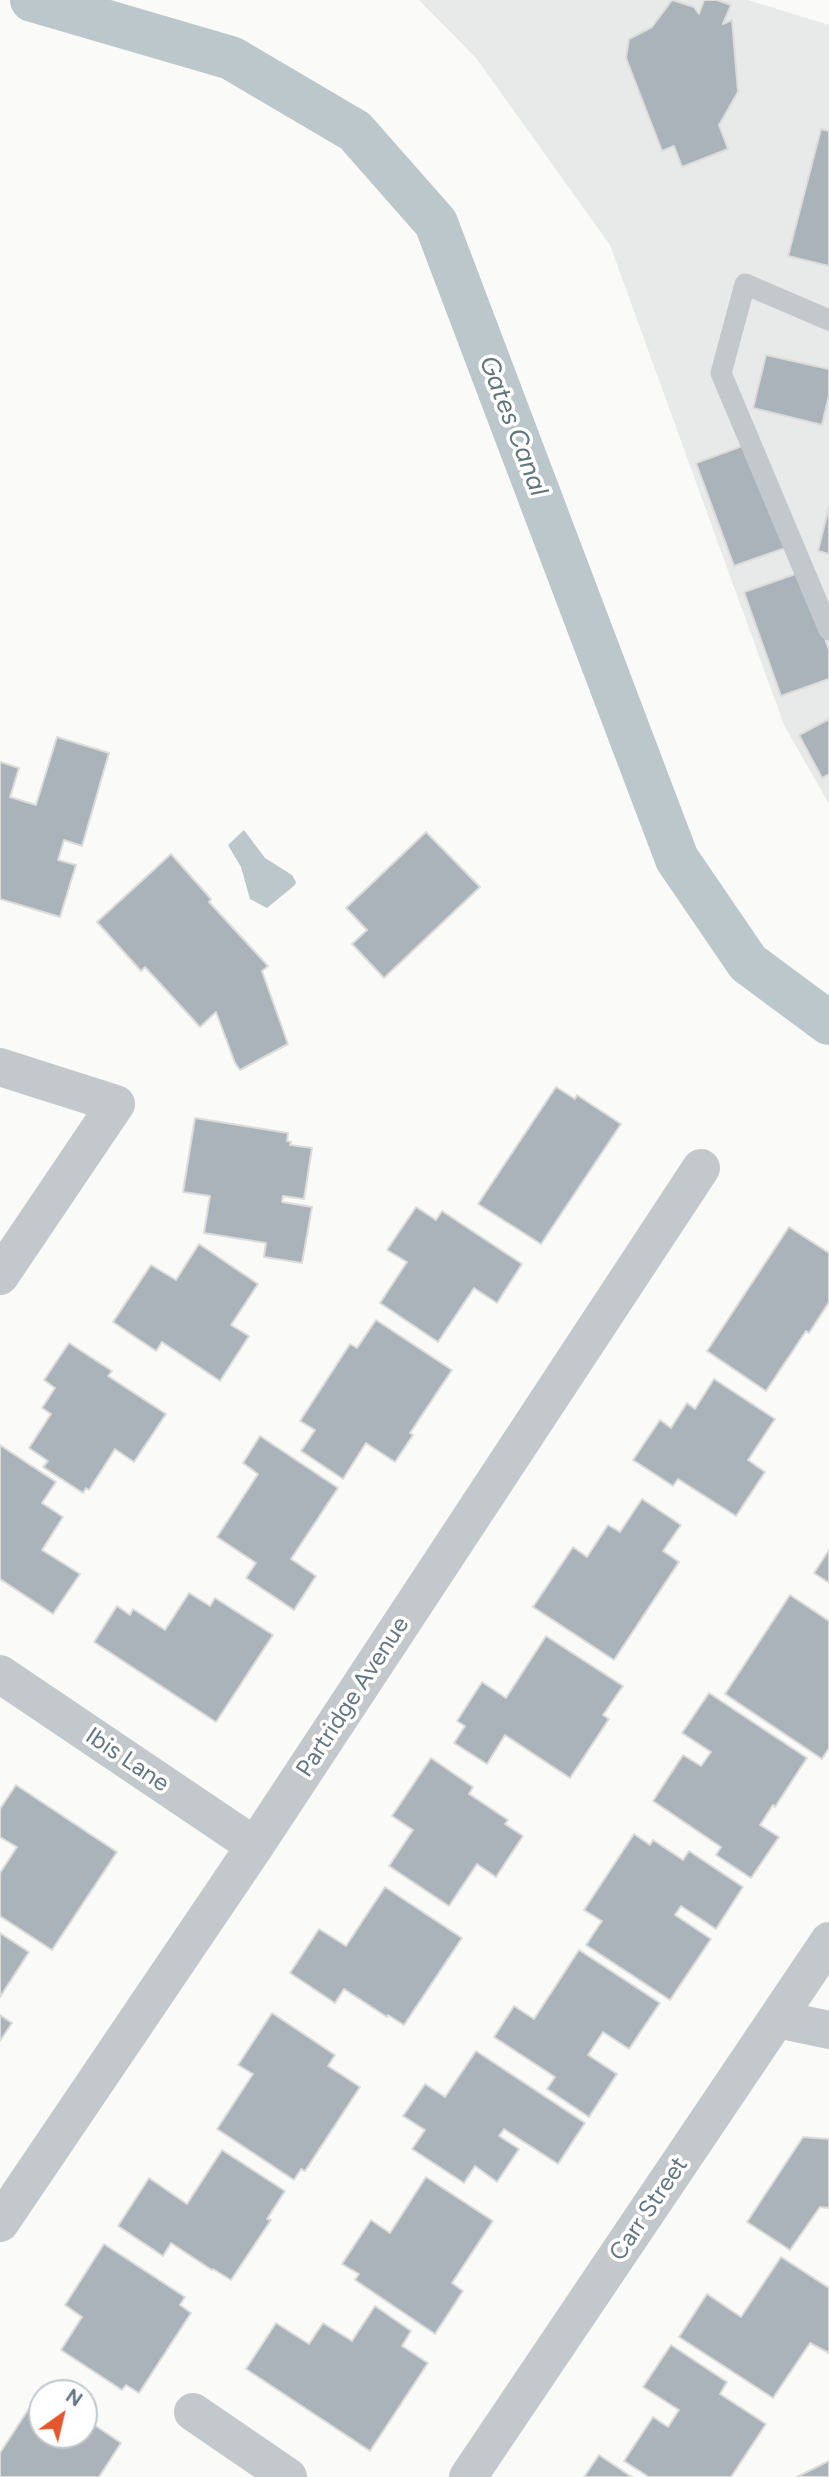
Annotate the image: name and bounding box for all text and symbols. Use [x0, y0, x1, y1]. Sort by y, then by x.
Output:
water label: Gates Canal [472, 352, 554, 500]
street label: Partridge Avenue [291, 1612, 415, 1782]
street label: Ibis Lane [80, 1722, 174, 1798]
street label: Carr Street [604, 2152, 694, 2266]
north arrow [28, 2379, 98, 2449]
text: N [61, 2384, 86, 2411]

